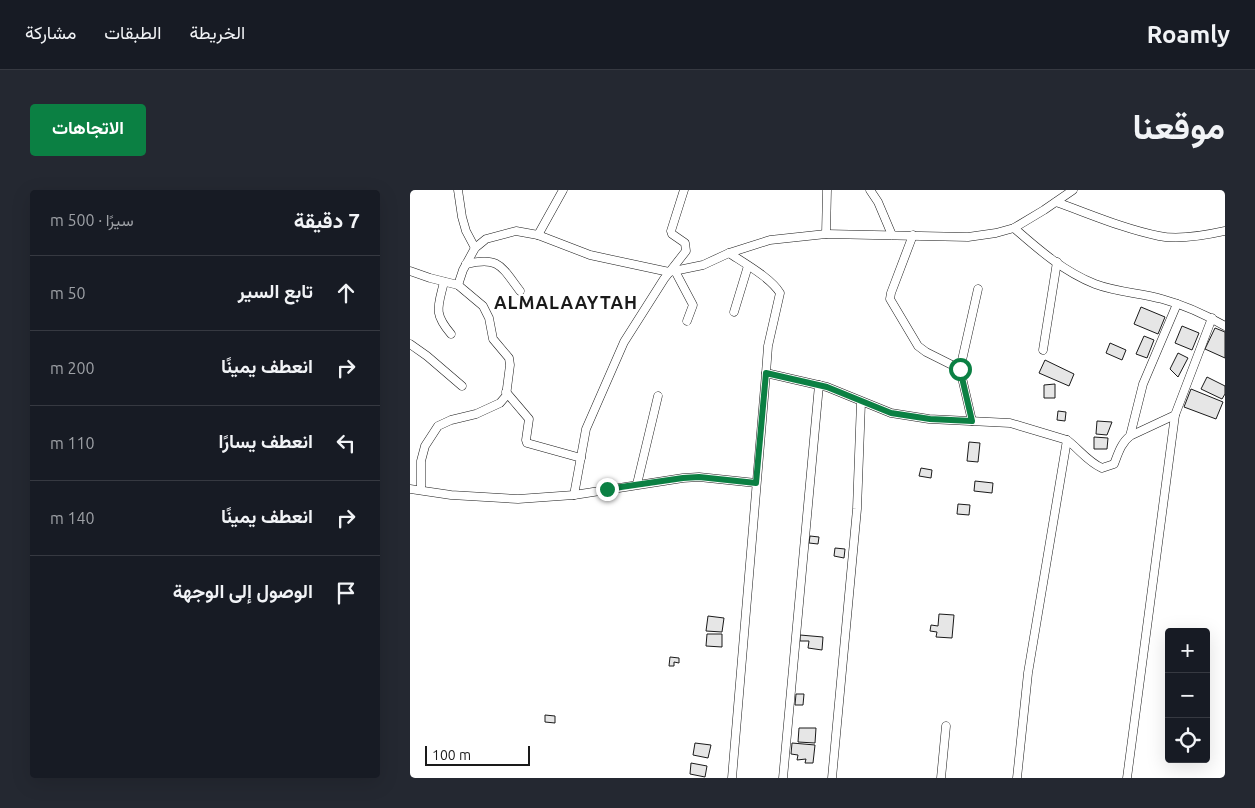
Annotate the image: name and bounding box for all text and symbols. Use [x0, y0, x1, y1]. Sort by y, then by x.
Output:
text: Roamly [1147, 21, 1230, 48]
text: مشاركة [25, 22, 76, 42]
text: الطبقات [104, 22, 161, 42]
text: الخريطة [189, 22, 245, 42]
button: الاتجاهات [30, 104, 146, 156]
text: موقعنا [1132, 106, 1225, 146]
text: 7 دقيقة [294, 208, 360, 232]
text: سيرًا · 500 m [50, 211, 134, 229]
icon: ahead [332, 279, 360, 307]
text: تابع السير [238, 280, 313, 302]
text: 50 m [50, 284, 86, 302]
district label: ALMALAAYTAH [494, 292, 638, 312]
icon: right [332, 354, 360, 382]
text: انعطف يمينًا [221, 355, 313, 377]
route start [949, 358, 972, 381]
text: 200 m [50, 359, 95, 377]
icon: left [332, 429, 360, 457]
text: انعطف يسارًا [219, 430, 313, 452]
text: 110 m [50, 434, 95, 452]
route end [596, 478, 619, 501]
icon: right [332, 504, 360, 532]
text: انعطف يمينًا [221, 505, 313, 527]
text: 140 m [50, 509, 95, 527]
icon: arrive [332, 579, 360, 607]
text: الوصول إلى الوجهة [173, 580, 313, 602]
map controls [1165, 628, 1210, 763]
button: + [1165, 628, 1210, 673]
button: − [1165, 673, 1210, 718]
button: locate [1165, 718, 1210, 763]
scale bar [425, 743, 530, 766]
text: 100 m [432, 747, 471, 763]

